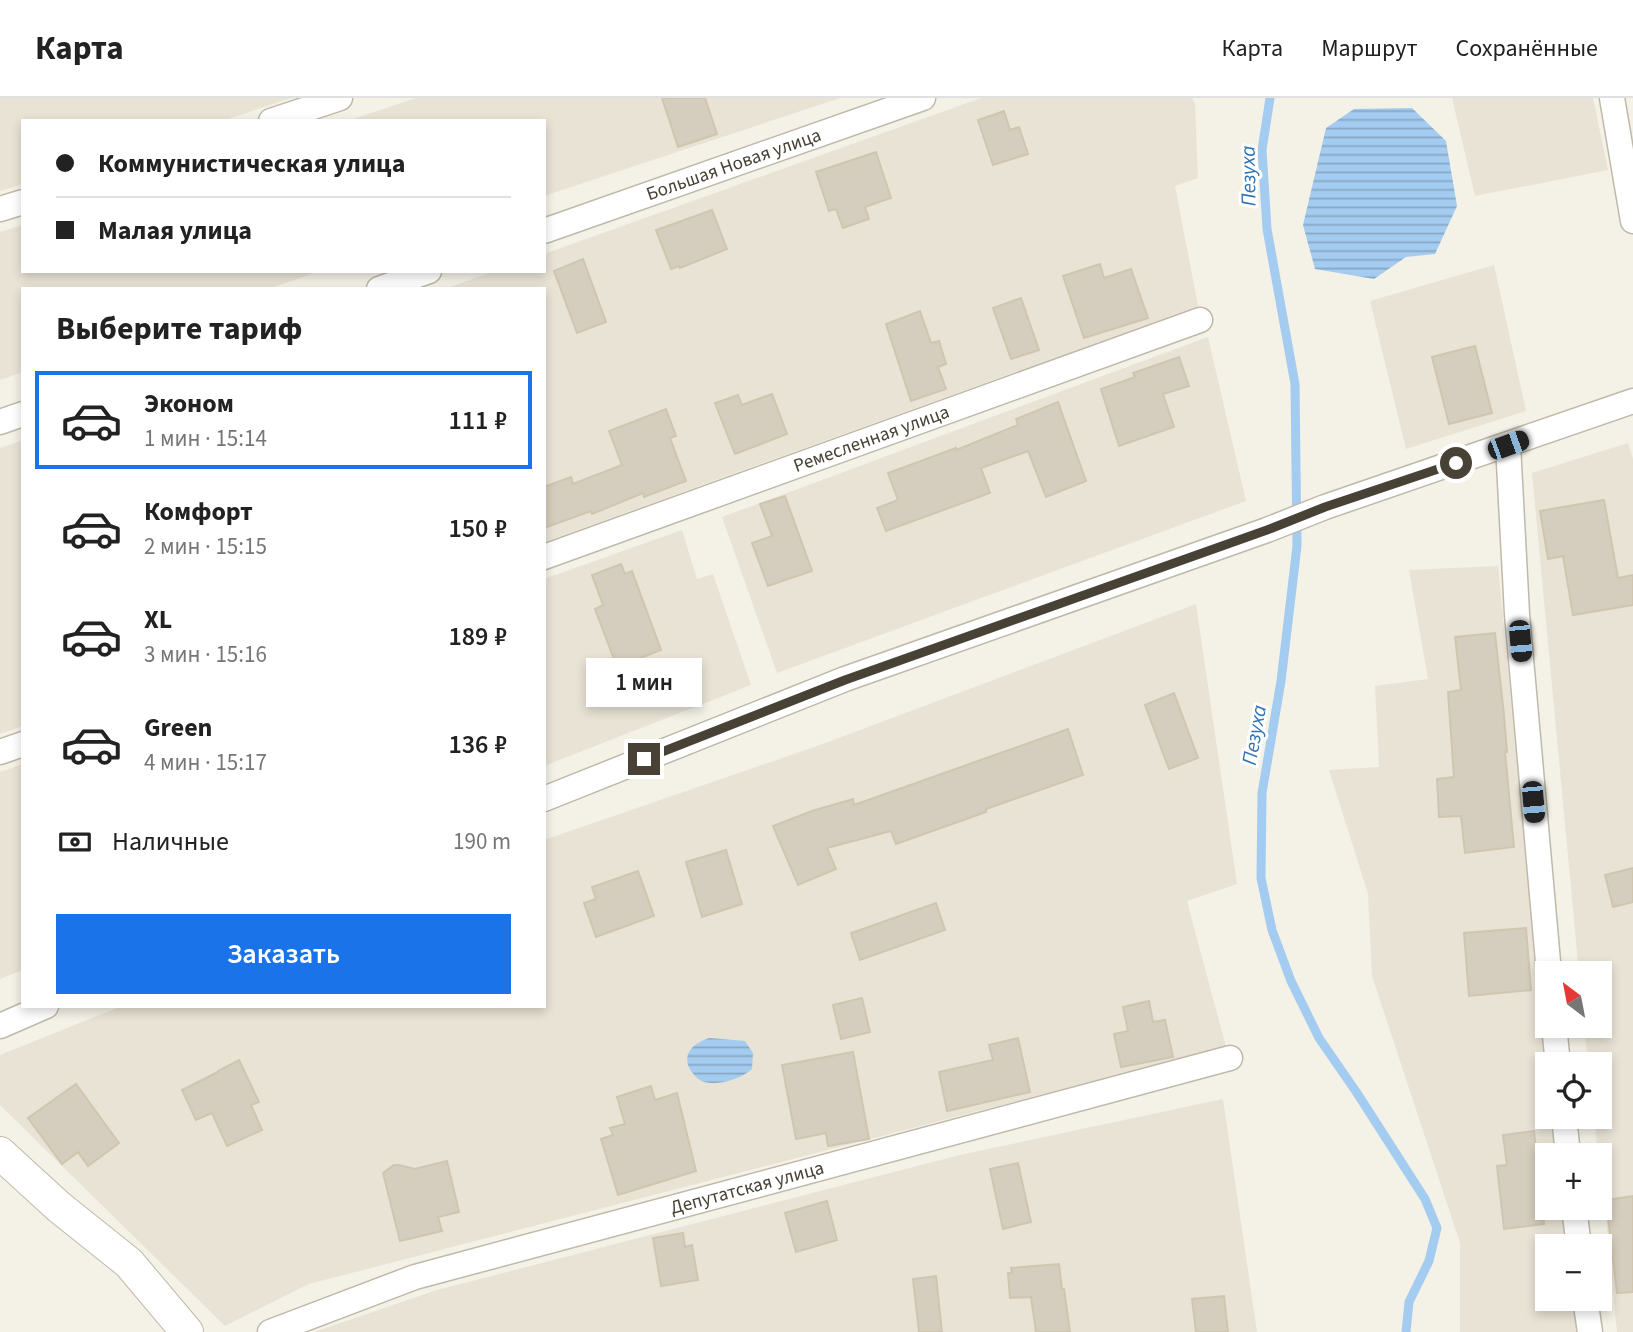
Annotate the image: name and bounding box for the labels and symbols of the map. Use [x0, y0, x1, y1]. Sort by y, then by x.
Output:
street label: Большая Новая улица [643, 121, 825, 208]
water label: Пезуха [1232, 145, 1264, 207]
street label: Ремесленная улица [790, 398, 953, 479]
car [1485, 428, 1532, 462]
route start [1440, 447, 1472, 479]
car [1508, 619, 1533, 663]
callout: 1 мин [586, 658, 702, 706]
water label: Пезуха [1234, 703, 1274, 767]
route end [628, 743, 660, 775]
car [1521, 780, 1546, 824]
north arrow [1535, 961, 1612, 1038]
street label: Депутатская улица [667, 1154, 827, 1221]

